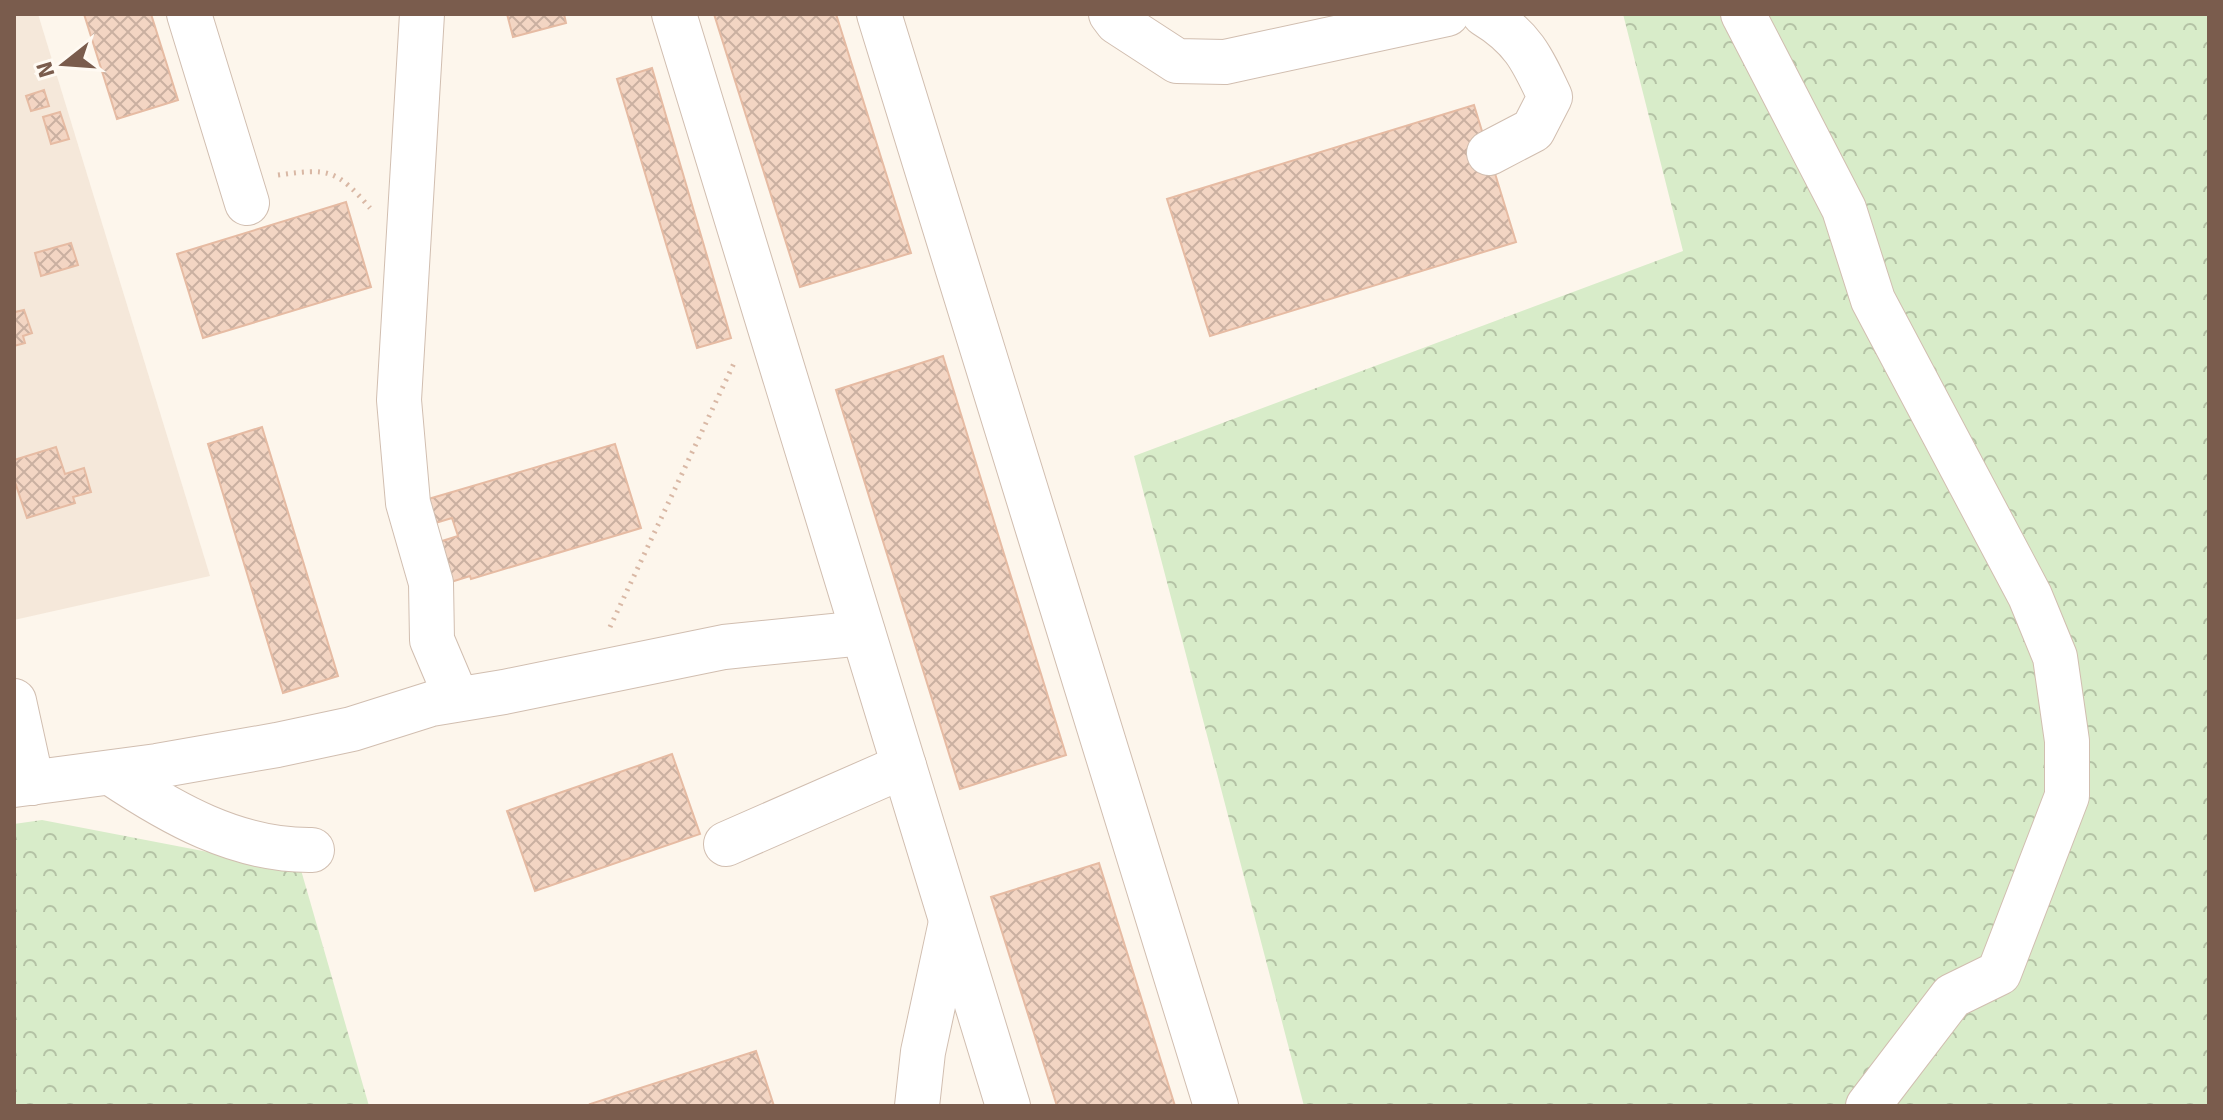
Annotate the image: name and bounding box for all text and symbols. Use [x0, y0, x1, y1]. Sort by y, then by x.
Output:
north arrow [24, 24, 104, 104]
text: N [30, 58, 61, 81]

